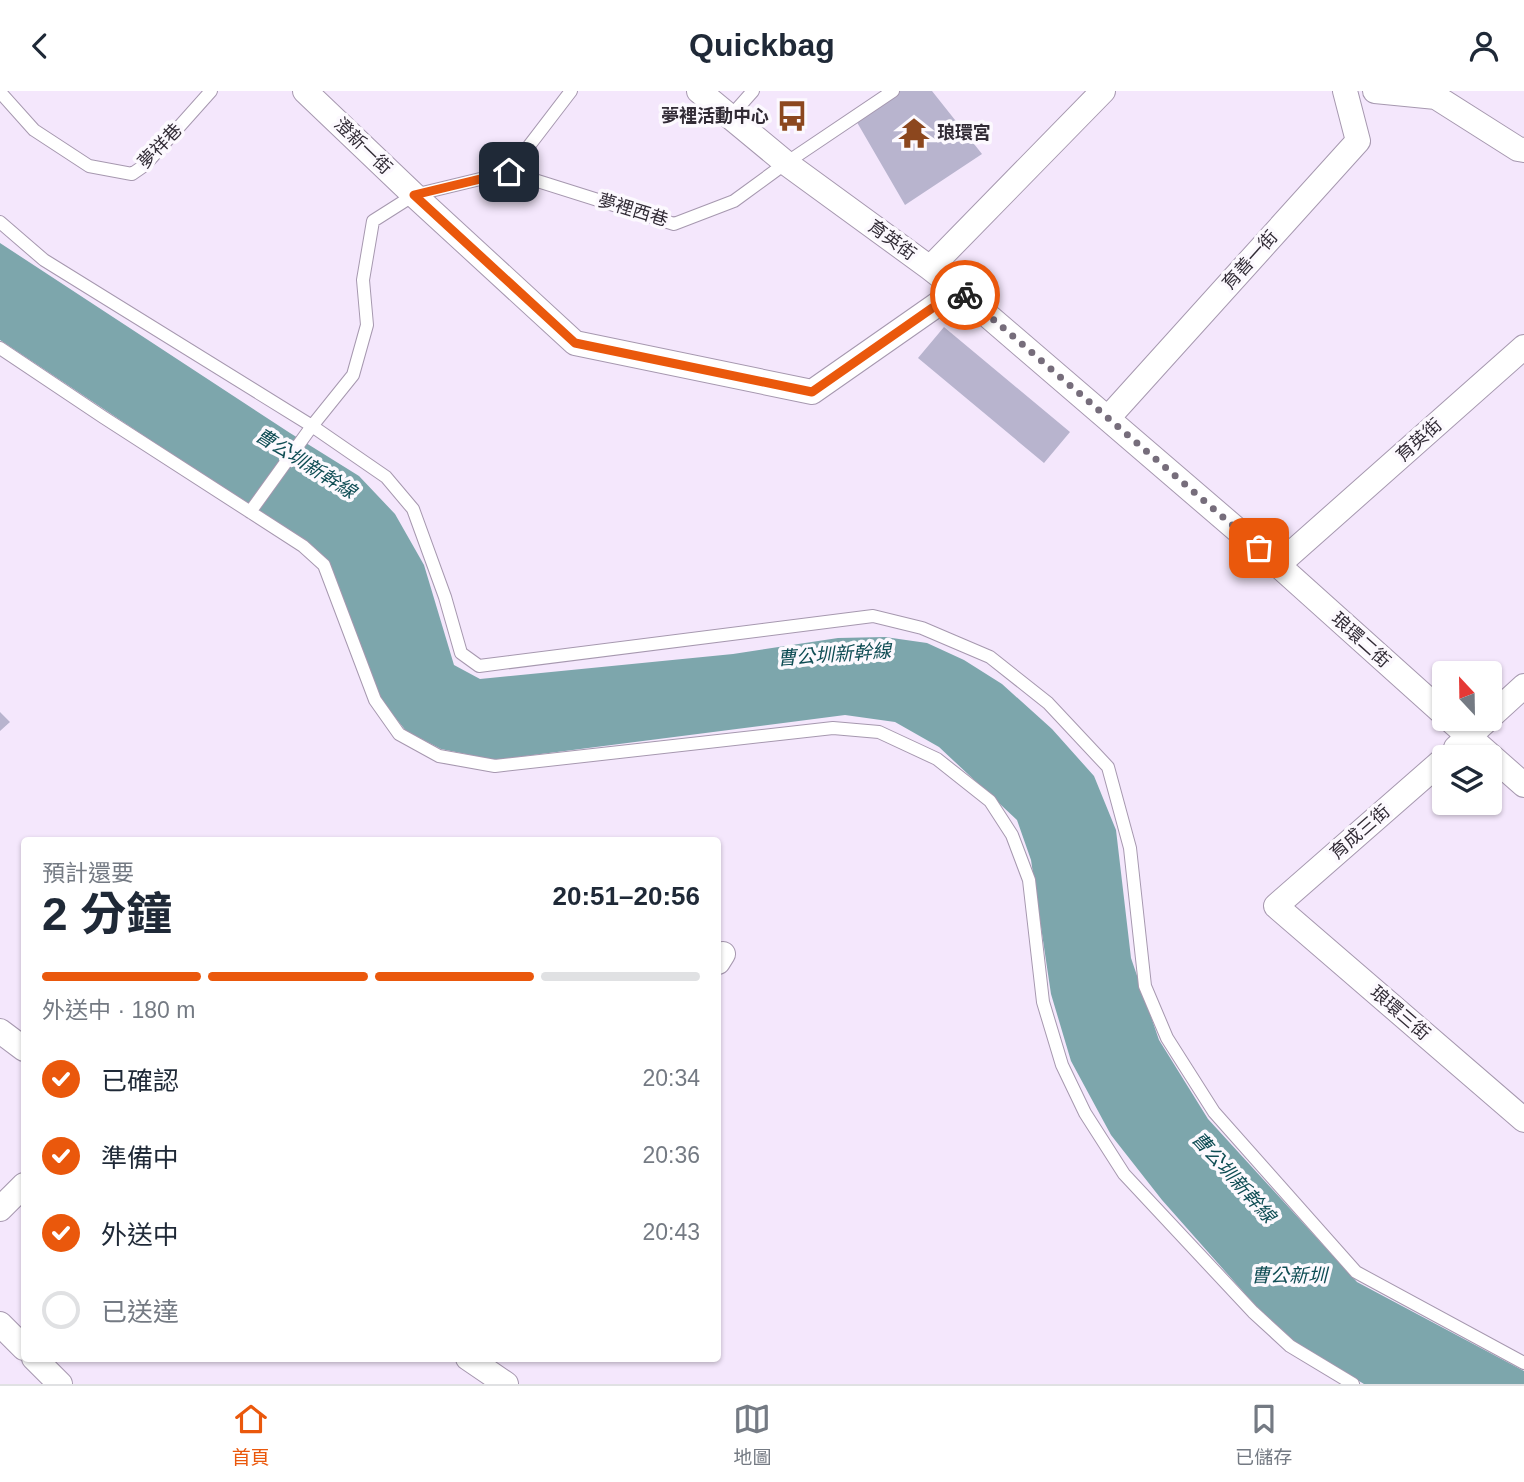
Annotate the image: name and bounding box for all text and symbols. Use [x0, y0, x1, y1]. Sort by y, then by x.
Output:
icon: back [21, 27, 59, 65]
text: Quickbag [689, 27, 835, 63]
icon: person [1465, 27, 1503, 65]
bus stop icon: 夢裡活動中心 [775, 99, 809, 133]
place label: 夢裡活動中心 [661, 106, 769, 126]
street label: 澄新一街 [330, 114, 396, 178]
temple icon: 琅環宮 [897, 116, 931, 150]
street label: 夢祥巷 [134, 120, 186, 172]
place label: 琅環宮 [937, 122, 991, 143]
pin [479, 142, 539, 202]
icon: home [490, 153, 528, 191]
street label: 夢裡西巷 [596, 190, 670, 230]
street label: 育英街 [864, 216, 920, 264]
street label: 育善一街 [1218, 227, 1282, 293]
courier [930, 260, 1000, 330]
icon: bike [946, 276, 984, 314]
street label: 育英街 [1392, 415, 1446, 465]
water label: 曹公圳新幹線 [252, 424, 361, 504]
pin [1229, 518, 1289, 578]
icon: bag [1240, 529, 1278, 567]
street label: 琅環二街 [1328, 608, 1394, 672]
water label: 曹公圳新幹線 [776, 640, 894, 669]
north arrow [1432, 661, 1502, 731]
map controls [1432, 661, 1502, 815]
button: layers [1432, 745, 1502, 815]
street label: 育成三街 [1326, 801, 1394, 863]
text: 預計還要 [42, 860, 134, 886]
text: 20:51–20:56 [553, 881, 700, 911]
text: 2 分鐘 [42, 888, 172, 940]
street label: 琅環三街 [1366, 982, 1434, 1044]
text: 外送中 · 180 m [42, 997, 195, 1023]
icon: check [42, 1060, 80, 1098]
text: 20:34 [642, 1065, 700, 1091]
text: 已確認 [101, 1066, 179, 1096]
water label: 曹公圳新幹線 [1188, 1128, 1281, 1228]
icon: check [42, 1137, 80, 1175]
text: 20:36 [642, 1142, 700, 1168]
text: 準備中 [101, 1143, 179, 1173]
icon: check [42, 1214, 80, 1252]
text: 20:43 [642, 1219, 700, 1245]
text: 外送中 [101, 1220, 179, 1250]
water label: 曹公新圳 [1251, 1265, 1330, 1286]
text: 已送達 [101, 1297, 179, 1327]
tab: 首頁 [232, 1400, 270, 1469]
tab: 地圖 [733, 1400, 771, 1469]
tab: 已儲存 [1235, 1400, 1292, 1469]

